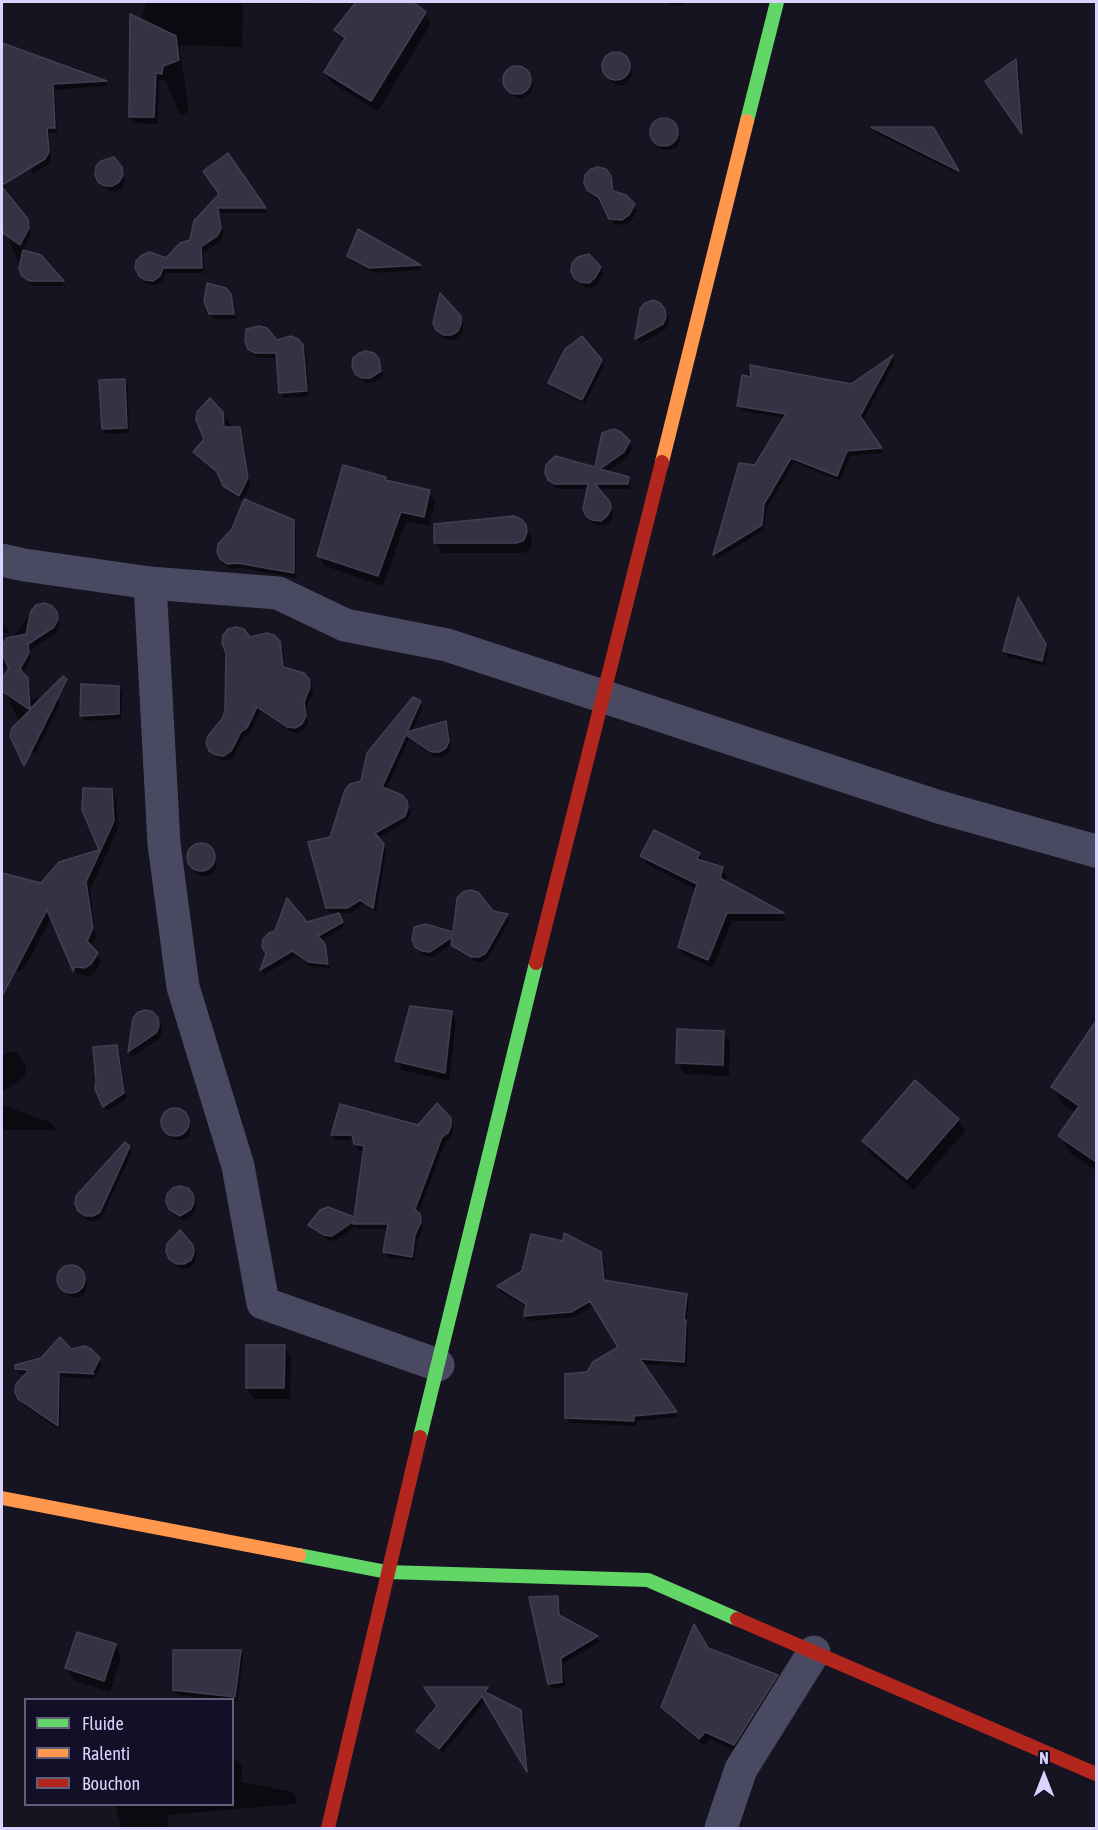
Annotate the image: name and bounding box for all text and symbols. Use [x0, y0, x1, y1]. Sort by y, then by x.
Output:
legend [24, 1698, 234, 1806]
text: Fluide [82, 1713, 124, 1734]
text: Ralenti [82, 1743, 130, 1764]
north arrow [1014, 1746, 1074, 1806]
text: N [1039, 1749, 1049, 1767]
text: Bouchon [82, 1773, 140, 1794]

